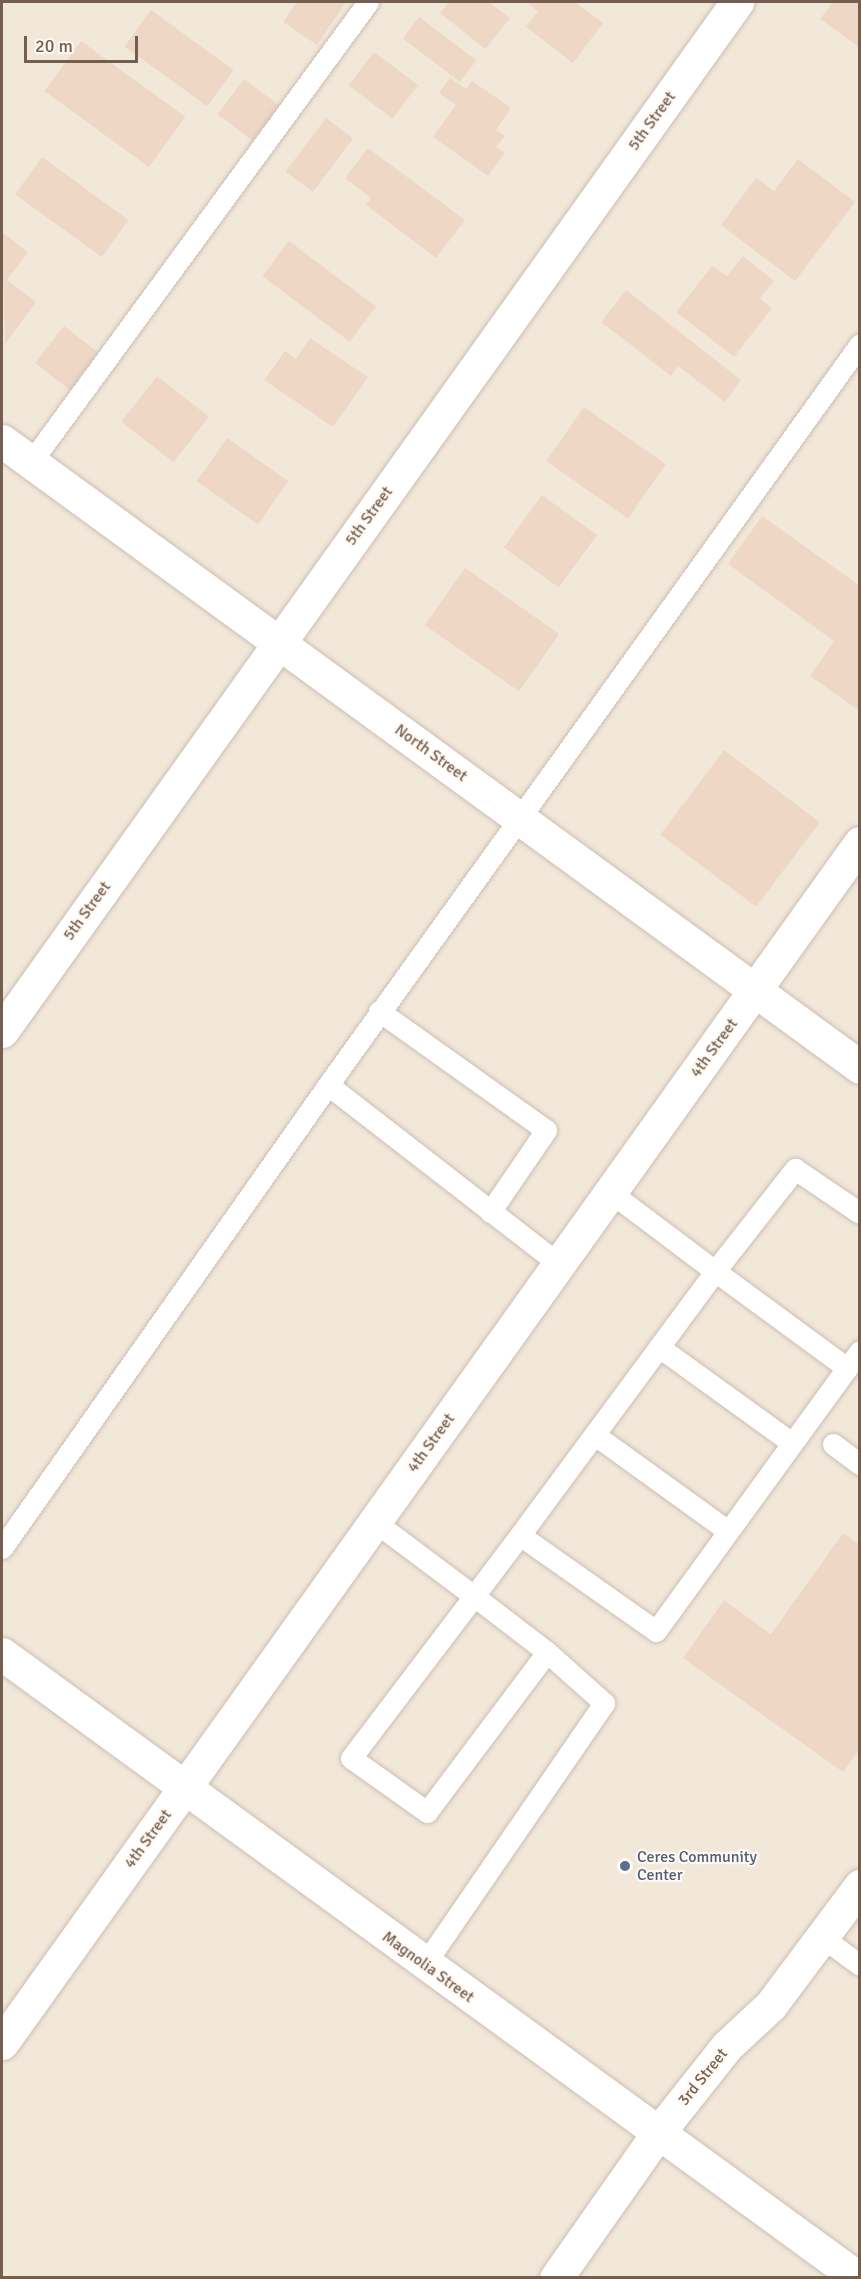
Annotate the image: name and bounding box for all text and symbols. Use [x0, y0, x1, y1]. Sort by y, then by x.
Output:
scale bar [27, 24, 141, 62]
text: 20 m [35, 35, 73, 57]
street label: 5th Street [624, 88, 680, 154]
street label: 5th Street [341, 483, 397, 549]
street label: North Street [391, 720, 471, 786]
street label: 5th Street [59, 878, 115, 944]
street label: 4th Street [686, 1015, 742, 1081]
street label: 4th Street [403, 1410, 459, 1476]
street label: 4th Street [120, 1806, 176, 1872]
place label: Ceres Community Center [637, 1847, 757, 1885]
marker: Ceres Community Center [618, 1859, 632, 1873]
street label: Magnolia Street [378, 1927, 478, 2007]
street label: 3rd Street [674, 2045, 732, 2109]

